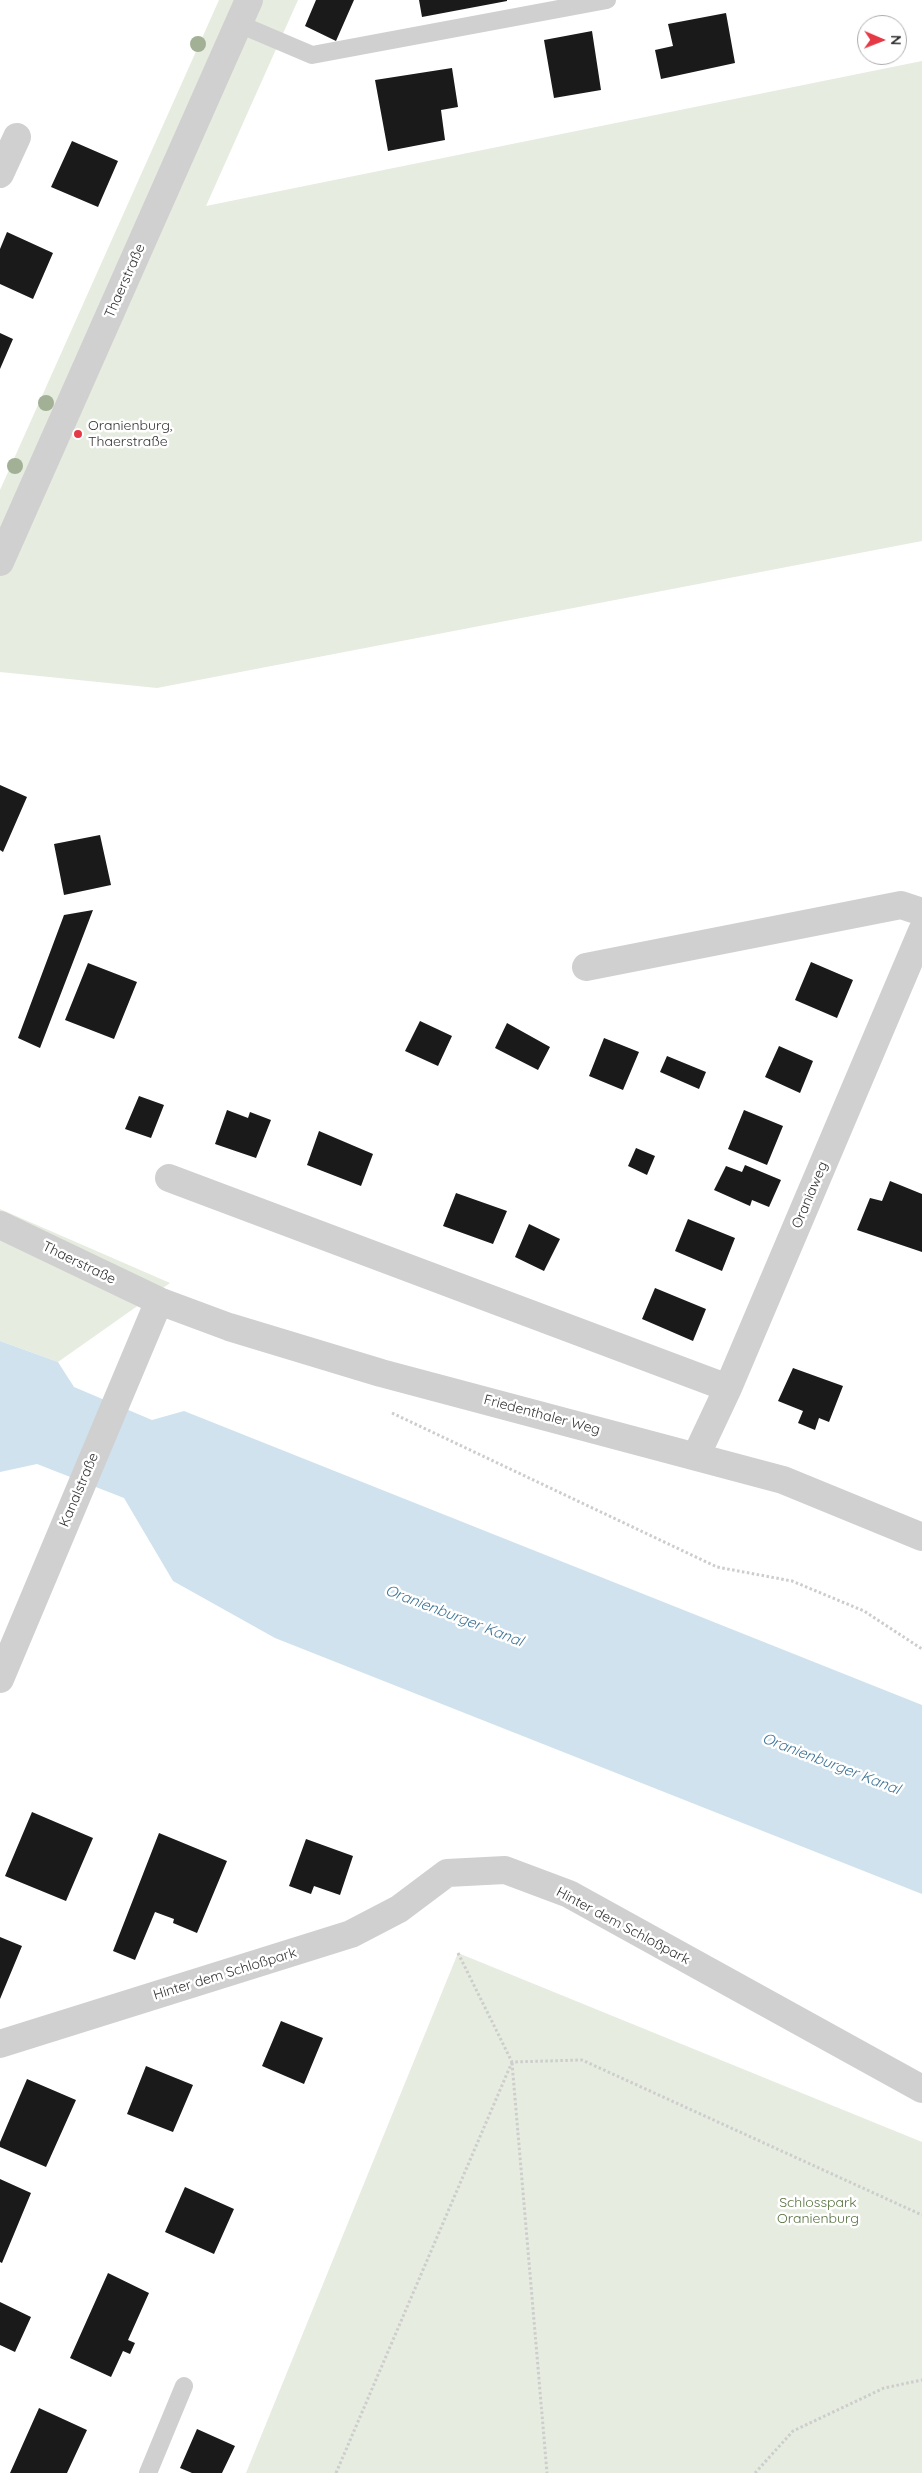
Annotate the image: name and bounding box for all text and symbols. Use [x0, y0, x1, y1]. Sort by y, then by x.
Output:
north arrow [857, 15, 907, 65]
text: N [887, 35, 905, 46]
street label: Thaerstraße [101, 241, 149, 321]
place label: Oranienburg, Thaerstraße [88, 418, 173, 451]
marker: Oranienburg, Thaerstraße [72, 428, 84, 440]
street label: Oraniaweg [788, 1159, 832, 1231]
street label: Thaerstraße [40, 1238, 118, 1288]
street label: Friedenthaler Weg [482, 1391, 602, 1439]
street label: Kanalstraße [56, 1450, 102, 1530]
water label: Oranienburger Kanal [383, 1581, 525, 1651]
water label: Oranienburger Kanal [760, 1729, 902, 1799]
street label: Hinter dem Schloßpark [553, 1884, 693, 1968]
street label: Hinter dem Schloßpark [151, 1944, 299, 2004]
park label: Schlosspark Oranienburg [777, 2195, 859, 2228]

